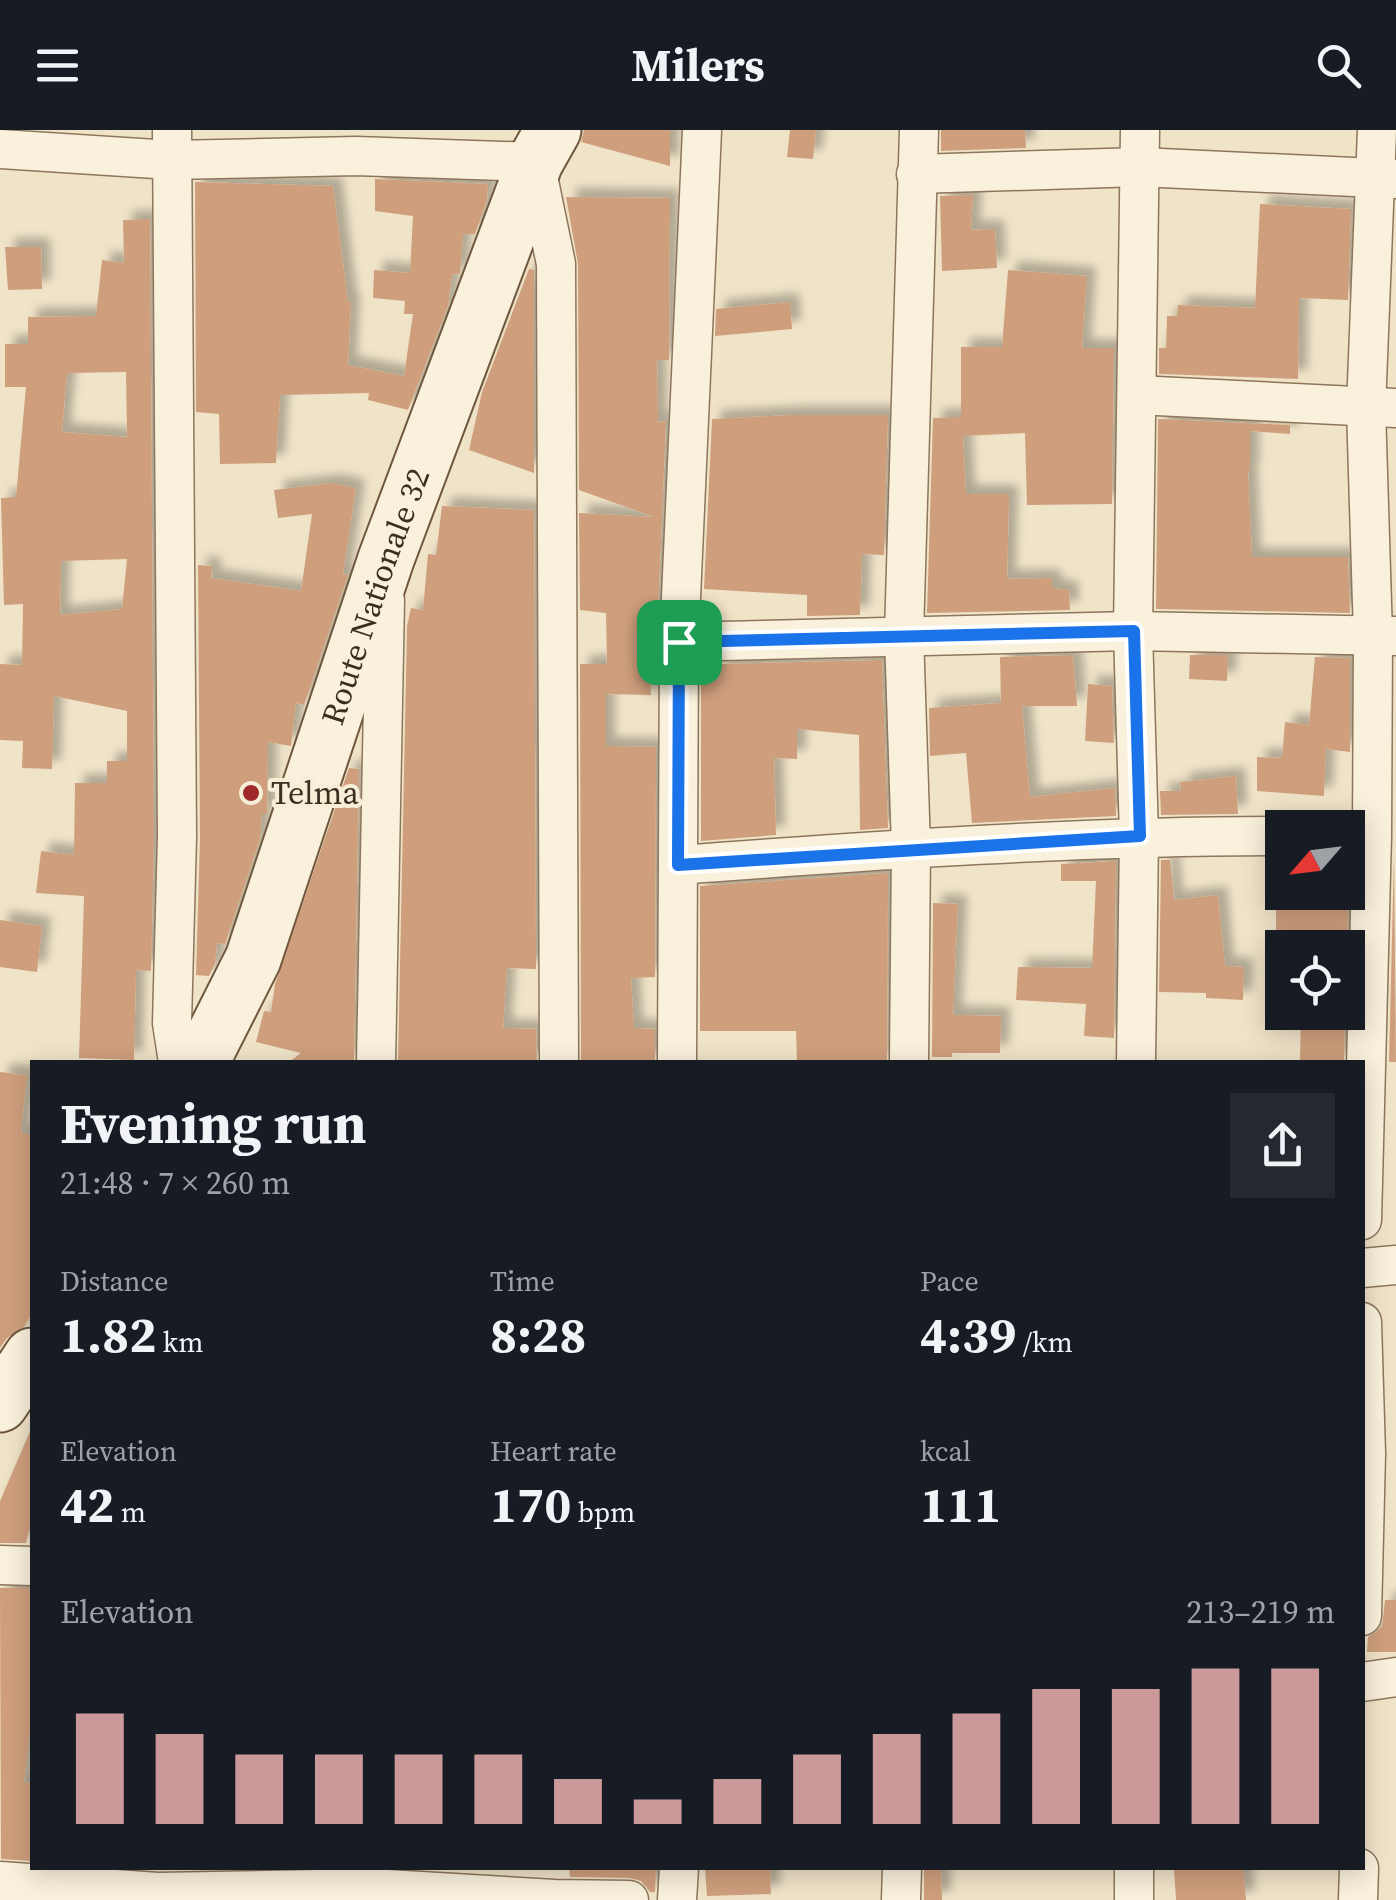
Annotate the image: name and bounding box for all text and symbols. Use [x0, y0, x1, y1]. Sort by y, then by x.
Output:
text: Milers [631, 34, 765, 96]
icon: menu [30, 38, 85, 93]
icon: search [1311, 38, 1366, 93]
street label: Route Nationale 32 [310, 462, 440, 730]
pin [637, 600, 722, 685]
icon: arrive [652, 615, 707, 670]
place label: Telma [271, 771, 359, 815]
marker: Telma [240, 782, 262, 804]
north arrow [1265, 810, 1365, 910]
map controls [1265, 810, 1365, 1030]
button: locate [1265, 930, 1365, 1030]
text: Evening run [60, 1086, 367, 1161]
button: share [1230, 1093, 1335, 1198]
text: 21:48 · 7 × 260 m [60, 1161, 290, 1205]
text: Distance [60, 1262, 169, 1300]
text: Time [490, 1262, 555, 1300]
text: Pace [920, 1262, 979, 1300]
text: 1.82 [60, 1300, 156, 1369]
text: 8:28 [490, 1300, 586, 1369]
text: 4:39 [920, 1300, 1016, 1369]
text: km [156, 1323, 203, 1361]
text: /km [1016, 1323, 1073, 1361]
text: Elevation [60, 1432, 177, 1470]
text: Heart rate [490, 1432, 617, 1470]
text: kcal [920, 1432, 971, 1470]
text: 42 [60, 1470, 114, 1539]
text: 170 [490, 1470, 571, 1539]
text: 111 [920, 1470, 1001, 1539]
text: m [114, 1493, 146, 1531]
text: bpm [571, 1493, 635, 1531]
text: Elevation [60, 1590, 194, 1634]
text: 213–219 m [1186, 1590, 1335, 1634]

